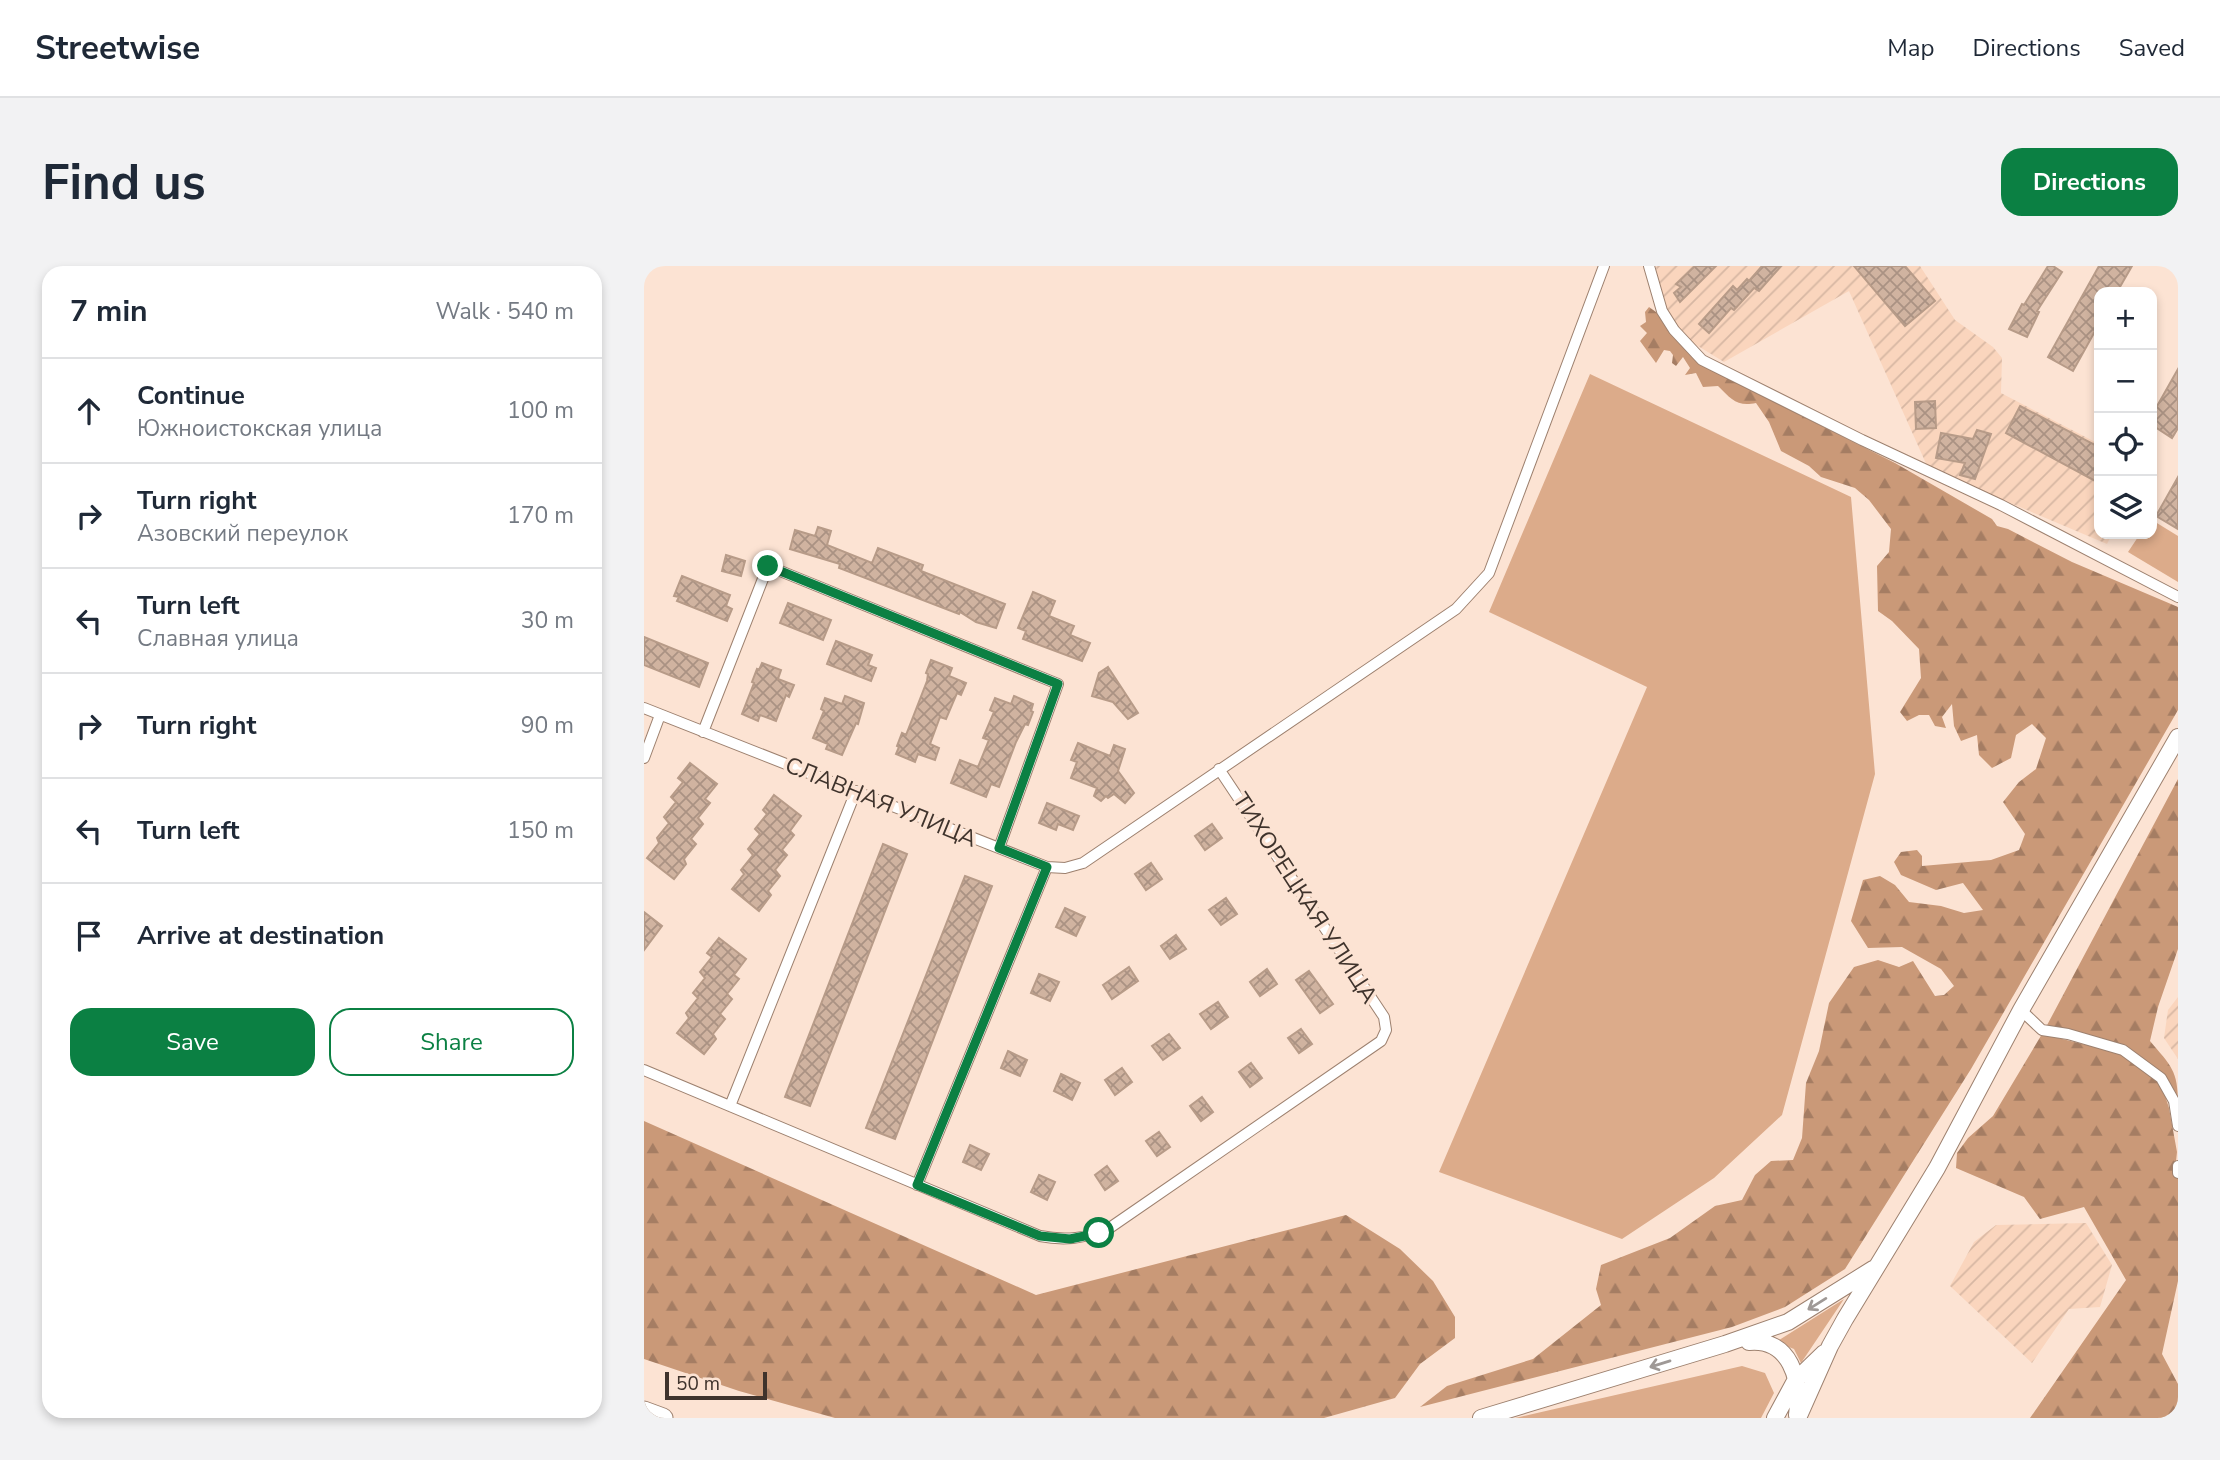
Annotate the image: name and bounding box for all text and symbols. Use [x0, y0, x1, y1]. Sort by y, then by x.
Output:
text: Streetwise [35, 26, 200, 71]
text: Map [1887, 32, 1934, 64]
text: Directions [1972, 32, 2081, 64]
text: Saved [2119, 32, 2185, 64]
button: Directions [2001, 148, 2178, 216]
text: Find us [42, 149, 206, 216]
map controls [2094, 287, 2157, 539]
button: + [2094, 287, 2157, 350]
text: 7 min [70, 291, 148, 332]
text: Walk · 540 m [435, 296, 574, 327]
button: − [2094, 350, 2157, 413]
text: Continue [137, 378, 245, 413]
icon: ahead [70, 392, 108, 430]
text: 100 m [507, 395, 574, 426]
text: Южноистокская улица [137, 413, 382, 444]
button: locate [2094, 413, 2157, 476]
button: layers [2094, 476, 2157, 539]
text: Turn right [137, 483, 256, 518]
icon: right [70, 497, 108, 535]
text: 170 m [507, 500, 574, 531]
text: Азовский переулок [137, 518, 348, 549]
route end [752, 550, 783, 581]
text: Turn left [137, 588, 240, 623]
icon: left [70, 602, 108, 640]
text: 30 m [521, 605, 574, 636]
text: Славная улица [137, 623, 299, 654]
icon: right [70, 707, 108, 745]
text: Turn right [137, 708, 256, 743]
text: 90 m [521, 710, 574, 741]
street label: СЛАВНАЯ УЛИЦА [781, 749, 982, 855]
street label: ТИХОРЕЦКАЯ УЛИЦА [1225, 787, 1385, 1009]
icon: left [70, 812, 108, 850]
text: Turn left [137, 813, 240, 848]
text: 150 m [507, 815, 574, 846]
icon: arrive [70, 917, 108, 955]
text: Arrive at destination [137, 918, 384, 953]
button: Save [70, 1008, 315, 1076]
button: Share [329, 1008, 574, 1076]
route start [1083, 1217, 1114, 1248]
one-way arrow [1808, 1297, 1828, 1311]
one-way arrow [1649, 1359, 1671, 1372]
scale bar [665, 1369, 766, 1401]
text: 50 m [676, 1371, 720, 1397]

